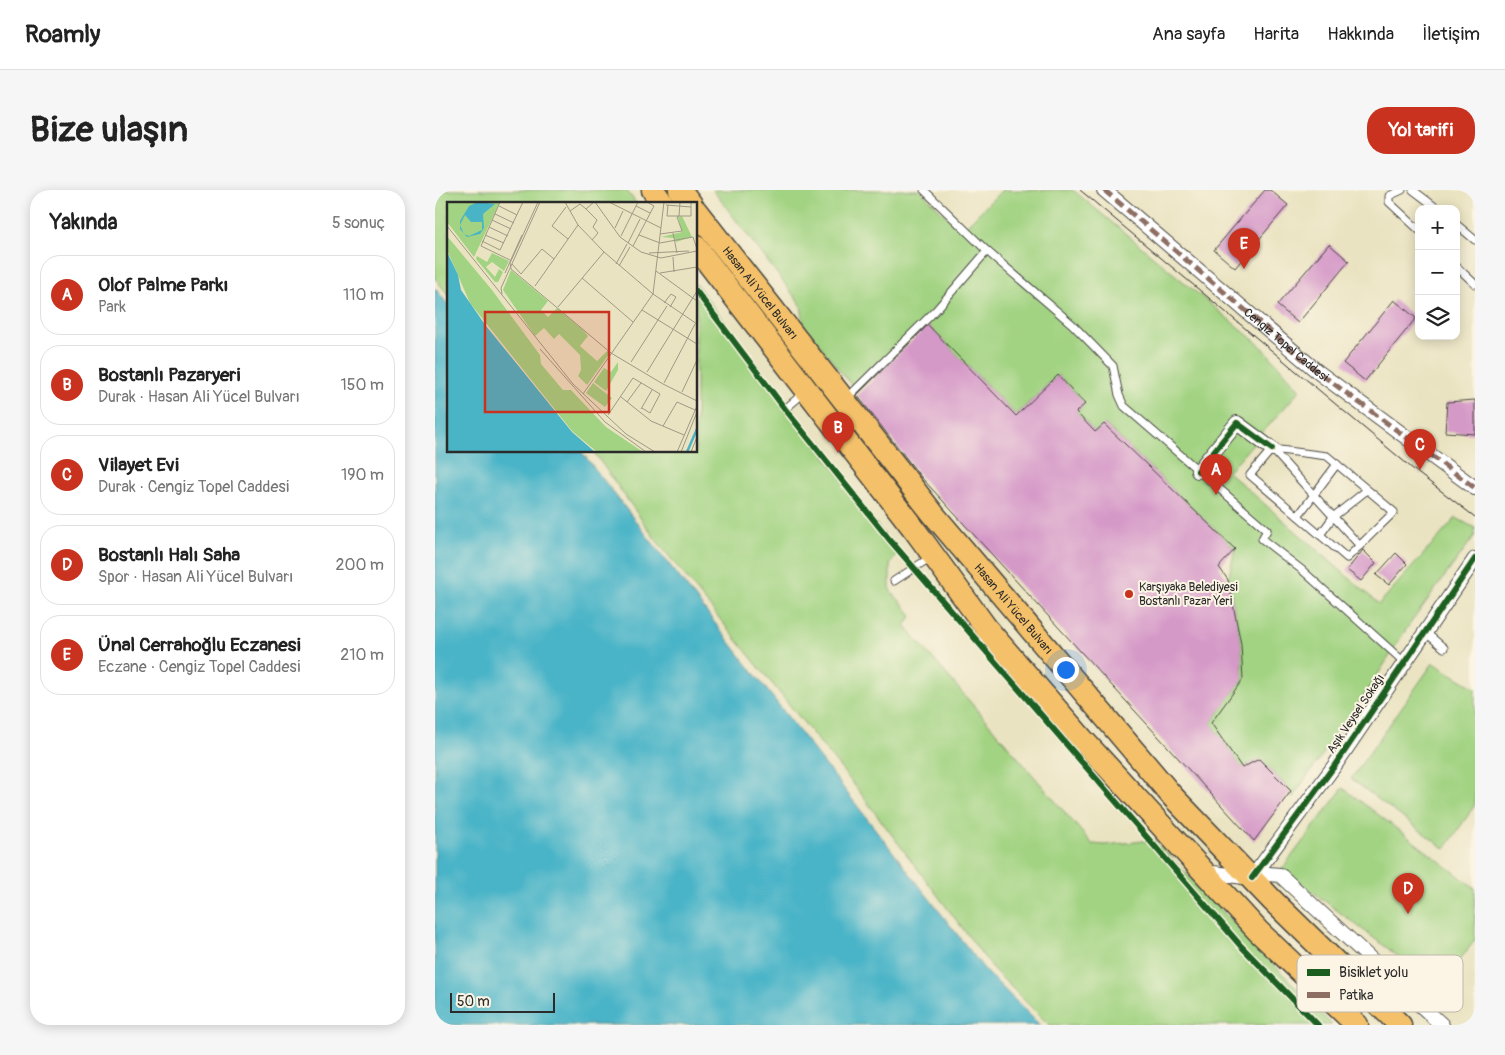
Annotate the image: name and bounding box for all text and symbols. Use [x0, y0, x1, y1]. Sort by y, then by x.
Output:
text: Roamly [25, 20, 100, 49]
text: Ana sayfa [1152, 23, 1225, 46]
text: Harita [1253, 23, 1299, 46]
text: Hakkında [1327, 23, 1394, 46]
text: İletişim [1422, 23, 1480, 46]
button: Yol tarifi [1367, 107, 1475, 154]
text: Bize ulaşın [30, 108, 188, 152]
inset map [447, 202, 697, 452]
map controls [1415, 205, 1460, 340]
button: + [1415, 205, 1460, 250]
text: Yakında [50, 209, 117, 236]
text: 5 sonuç [332, 213, 385, 233]
pin: E [1228, 228, 1260, 269]
street label: Hasan Ali Yücel Bulvarı [719, 243, 801, 342]
button: − [1415, 250, 1460, 295]
text: Olof Palme Parkı [98, 273, 228, 297]
text: A [62, 285, 72, 305]
text: 110 m [343, 285, 384, 305]
button: layers [1415, 295, 1460, 340]
text: Park [98, 297, 126, 317]
street label: Cengiz Topel Caddesi [1241, 305, 1332, 385]
text: Bostanlı Pazaryeri [98, 363, 240, 387]
text: B [62, 375, 72, 395]
text: 150 m [340, 375, 384, 395]
text: Durak · Hasan Ali Yücel Bulvarı [98, 387, 300, 407]
pin: B [822, 412, 854, 453]
pin: C [1404, 429, 1436, 470]
text: Vilayet Evi [98, 453, 179, 477]
pin: A [1200, 454, 1232, 495]
text: C [62, 465, 72, 485]
text: 190 m [341, 465, 384, 485]
text: Durak · Cengiz Topel Caddesi [98, 477, 289, 497]
text: Bostanlı Halı Saha [98, 543, 240, 567]
text: D [62, 555, 72, 575]
text: 200 m [336, 555, 384, 575]
street label: Hasan Ali Yücel Bulvarı [971, 560, 1056, 657]
text: Spor · Hasan Ali Yücel Bulvarı [98, 567, 293, 587]
place label: Karşıyaka Belediyesi Bostanlı Pazar Yeri [1139, 580, 1238, 609]
marker: Karşıyaka Belediyesi Bostanlı Pazar Yeri [1123, 588, 1135, 600]
text: Ünal Cerrahoğlu Eczanesi [98, 633, 301, 657]
text: E [63, 645, 71, 665]
text: 210 m [340, 645, 384, 665]
text: Eczane · Cengiz Topel Caddesi [98, 657, 300, 677]
your location [1053, 657, 1079, 683]
street label: Aşık Veysel Sokağı [1324, 671, 1388, 757]
pin: D [1392, 873, 1424, 914]
legend [1297, 955, 1463, 1012]
text: Bisiklet yolu [1339, 964, 1408, 981]
text: Patika [1339, 987, 1373, 1004]
scale bar [450, 990, 555, 1013]
text: 50 m [457, 993, 490, 1010]

